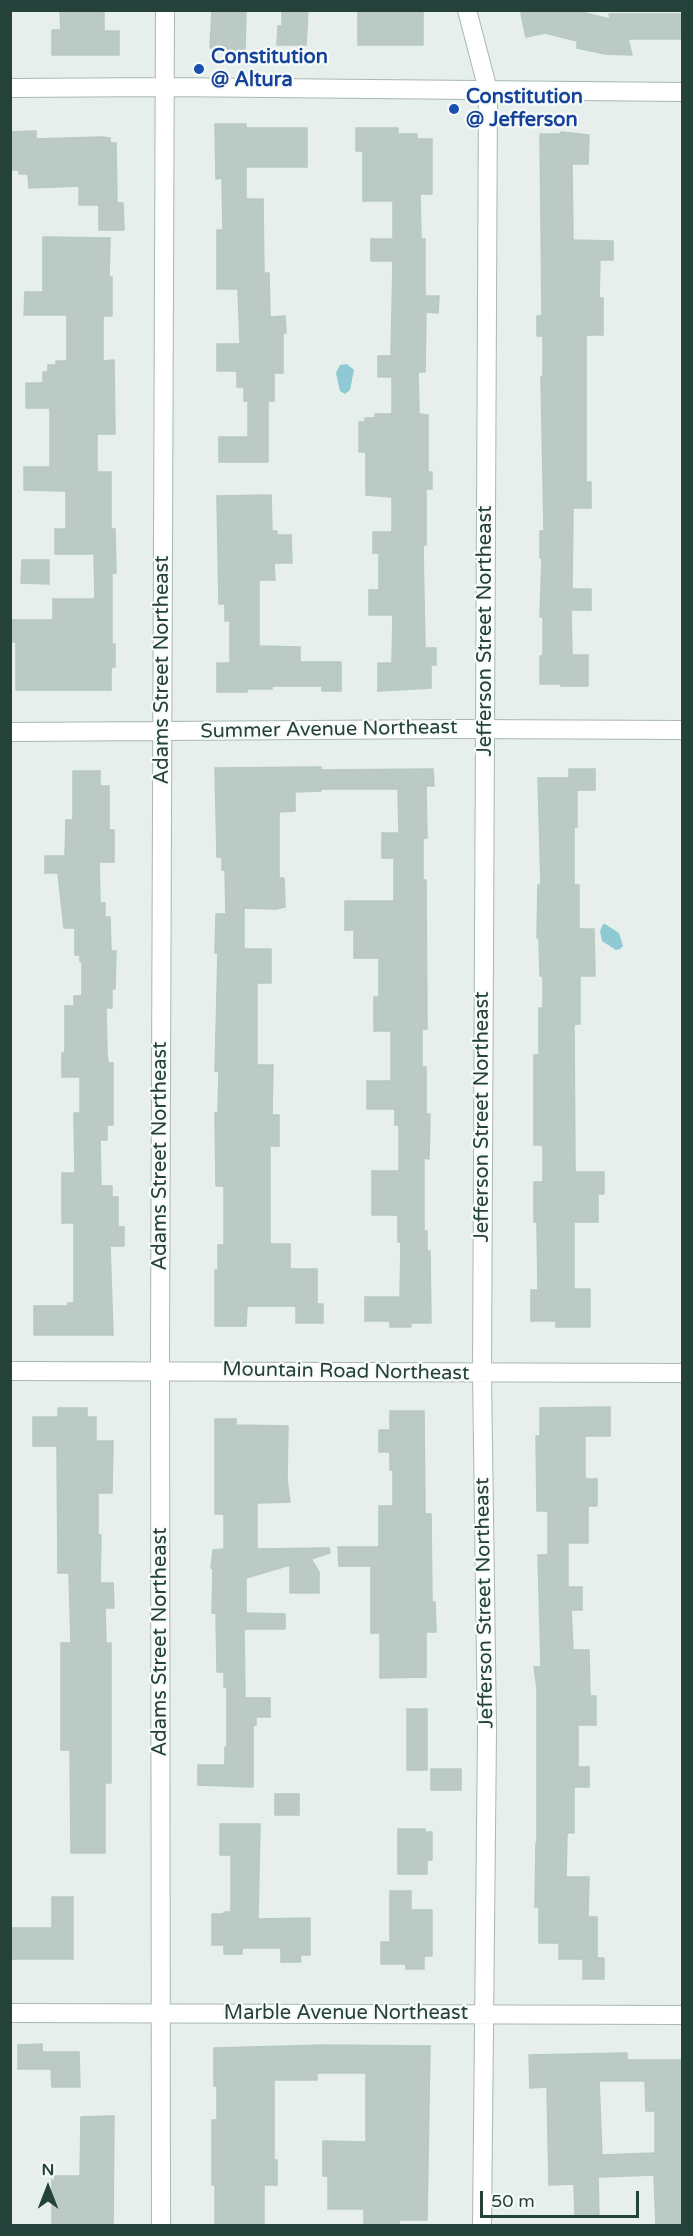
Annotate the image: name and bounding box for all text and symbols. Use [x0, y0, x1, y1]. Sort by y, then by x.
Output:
place label: Constitution @ Altura [211, 46, 328, 93]
marker: Constitution @ Altura [192, 62, 206, 76]
place label: Constitution @ Jefferson [466, 86, 583, 133]
marker: Constitution @ Jefferson [447, 102, 461, 116]
street label: Jefferson Street Northeast [474, 505, 498, 757]
street label: Adams Street Northeast [151, 555, 175, 785]
street label: Summer Avenue Northeast [200, 716, 458, 744]
street label: Jefferson Street Northeast [471, 991, 495, 1243]
street label: Adams Street Northeast [149, 1041, 173, 1271]
street label: Mountain Road Northeast [222, 1358, 470, 1386]
street label: Jefferson Street Northeast [471, 1477, 499, 1729]
street label: Adams Street Northeast [149, 1527, 173, 1757]
street label: Marble Avenue Northeast [224, 2002, 468, 2026]
north arrow [18, 2158, 78, 2218]
text: N [42, 2160, 54, 2180]
scale bar [483, 2179, 642, 2217]
text: 50 m [491, 2190, 535, 2212]

